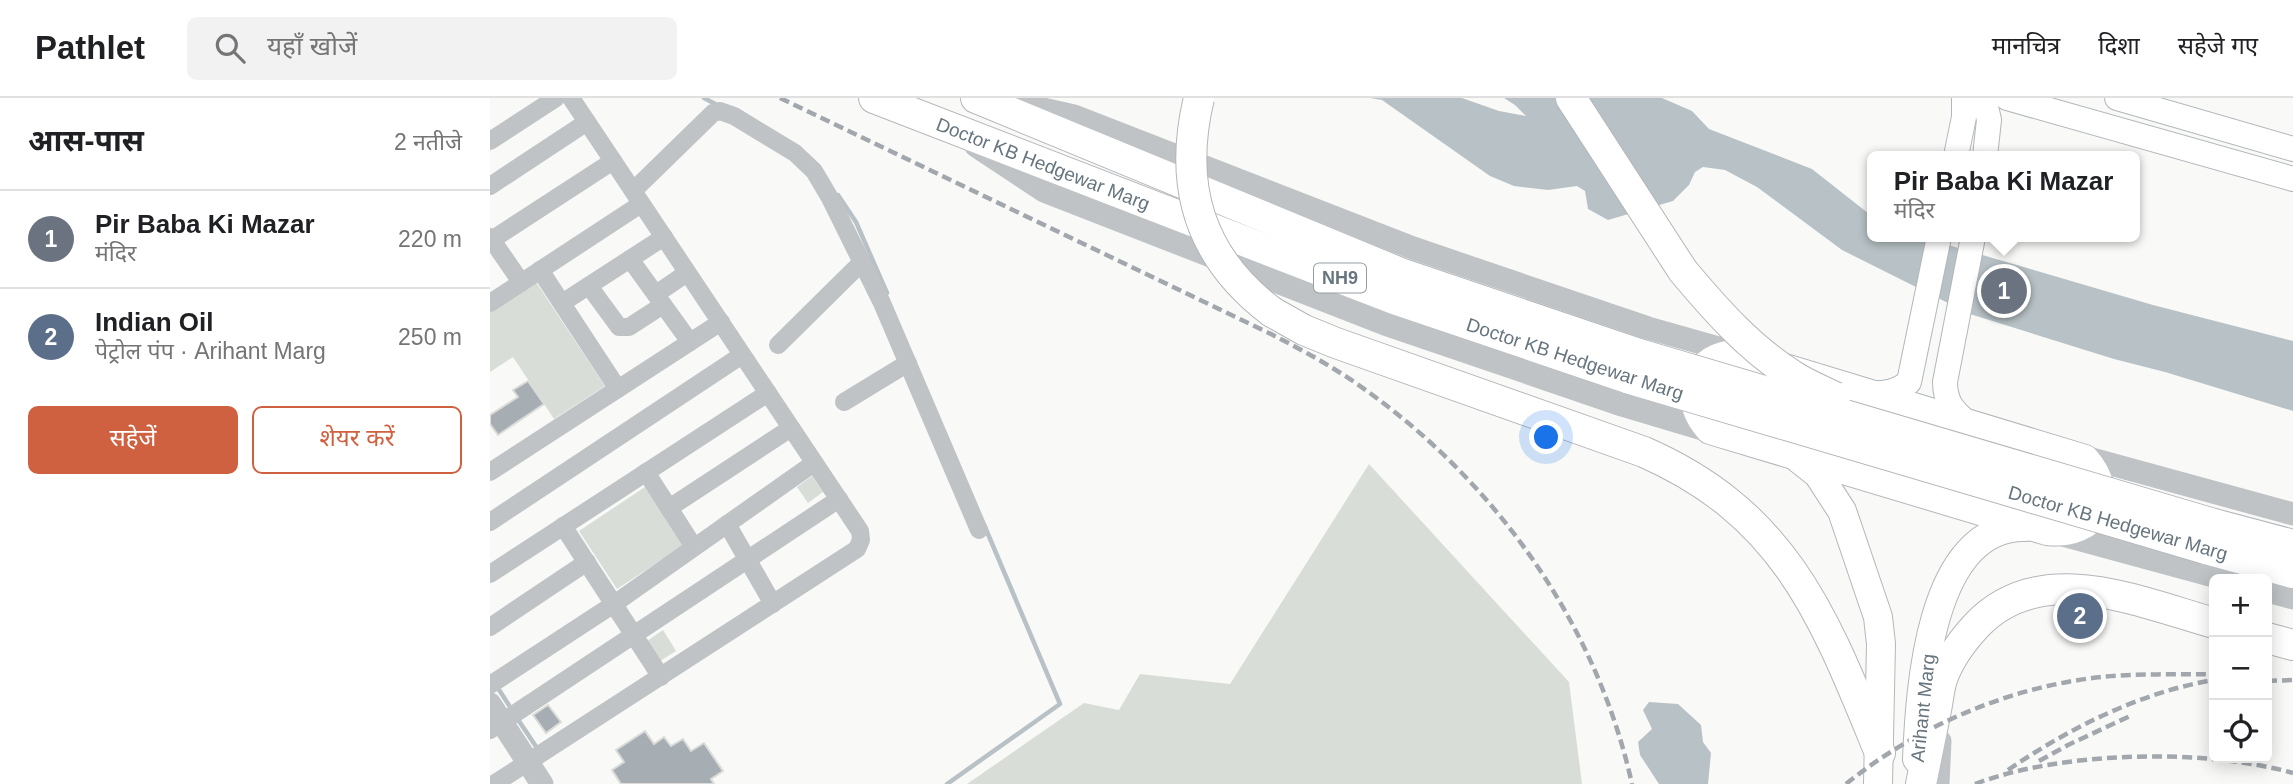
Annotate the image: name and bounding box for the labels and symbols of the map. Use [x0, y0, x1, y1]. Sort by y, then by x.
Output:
street label: Doctor KB Hedgewar Marg [933, 114, 1153, 214]
road number: NH9 [1314, 264, 1366, 293]
pin: 1 [1981, 265, 2027, 317]
street label: Doctor KB Hedgewar Marg [1464, 314, 1686, 404]
your location [1529, 420, 1563, 454]
street label: Doctor KB Hedgewar Marg [2006, 482, 2230, 564]
pin: 2 [2057, 590, 2103, 642]
street label: Arihant Marg [1907, 653, 1939, 763]

